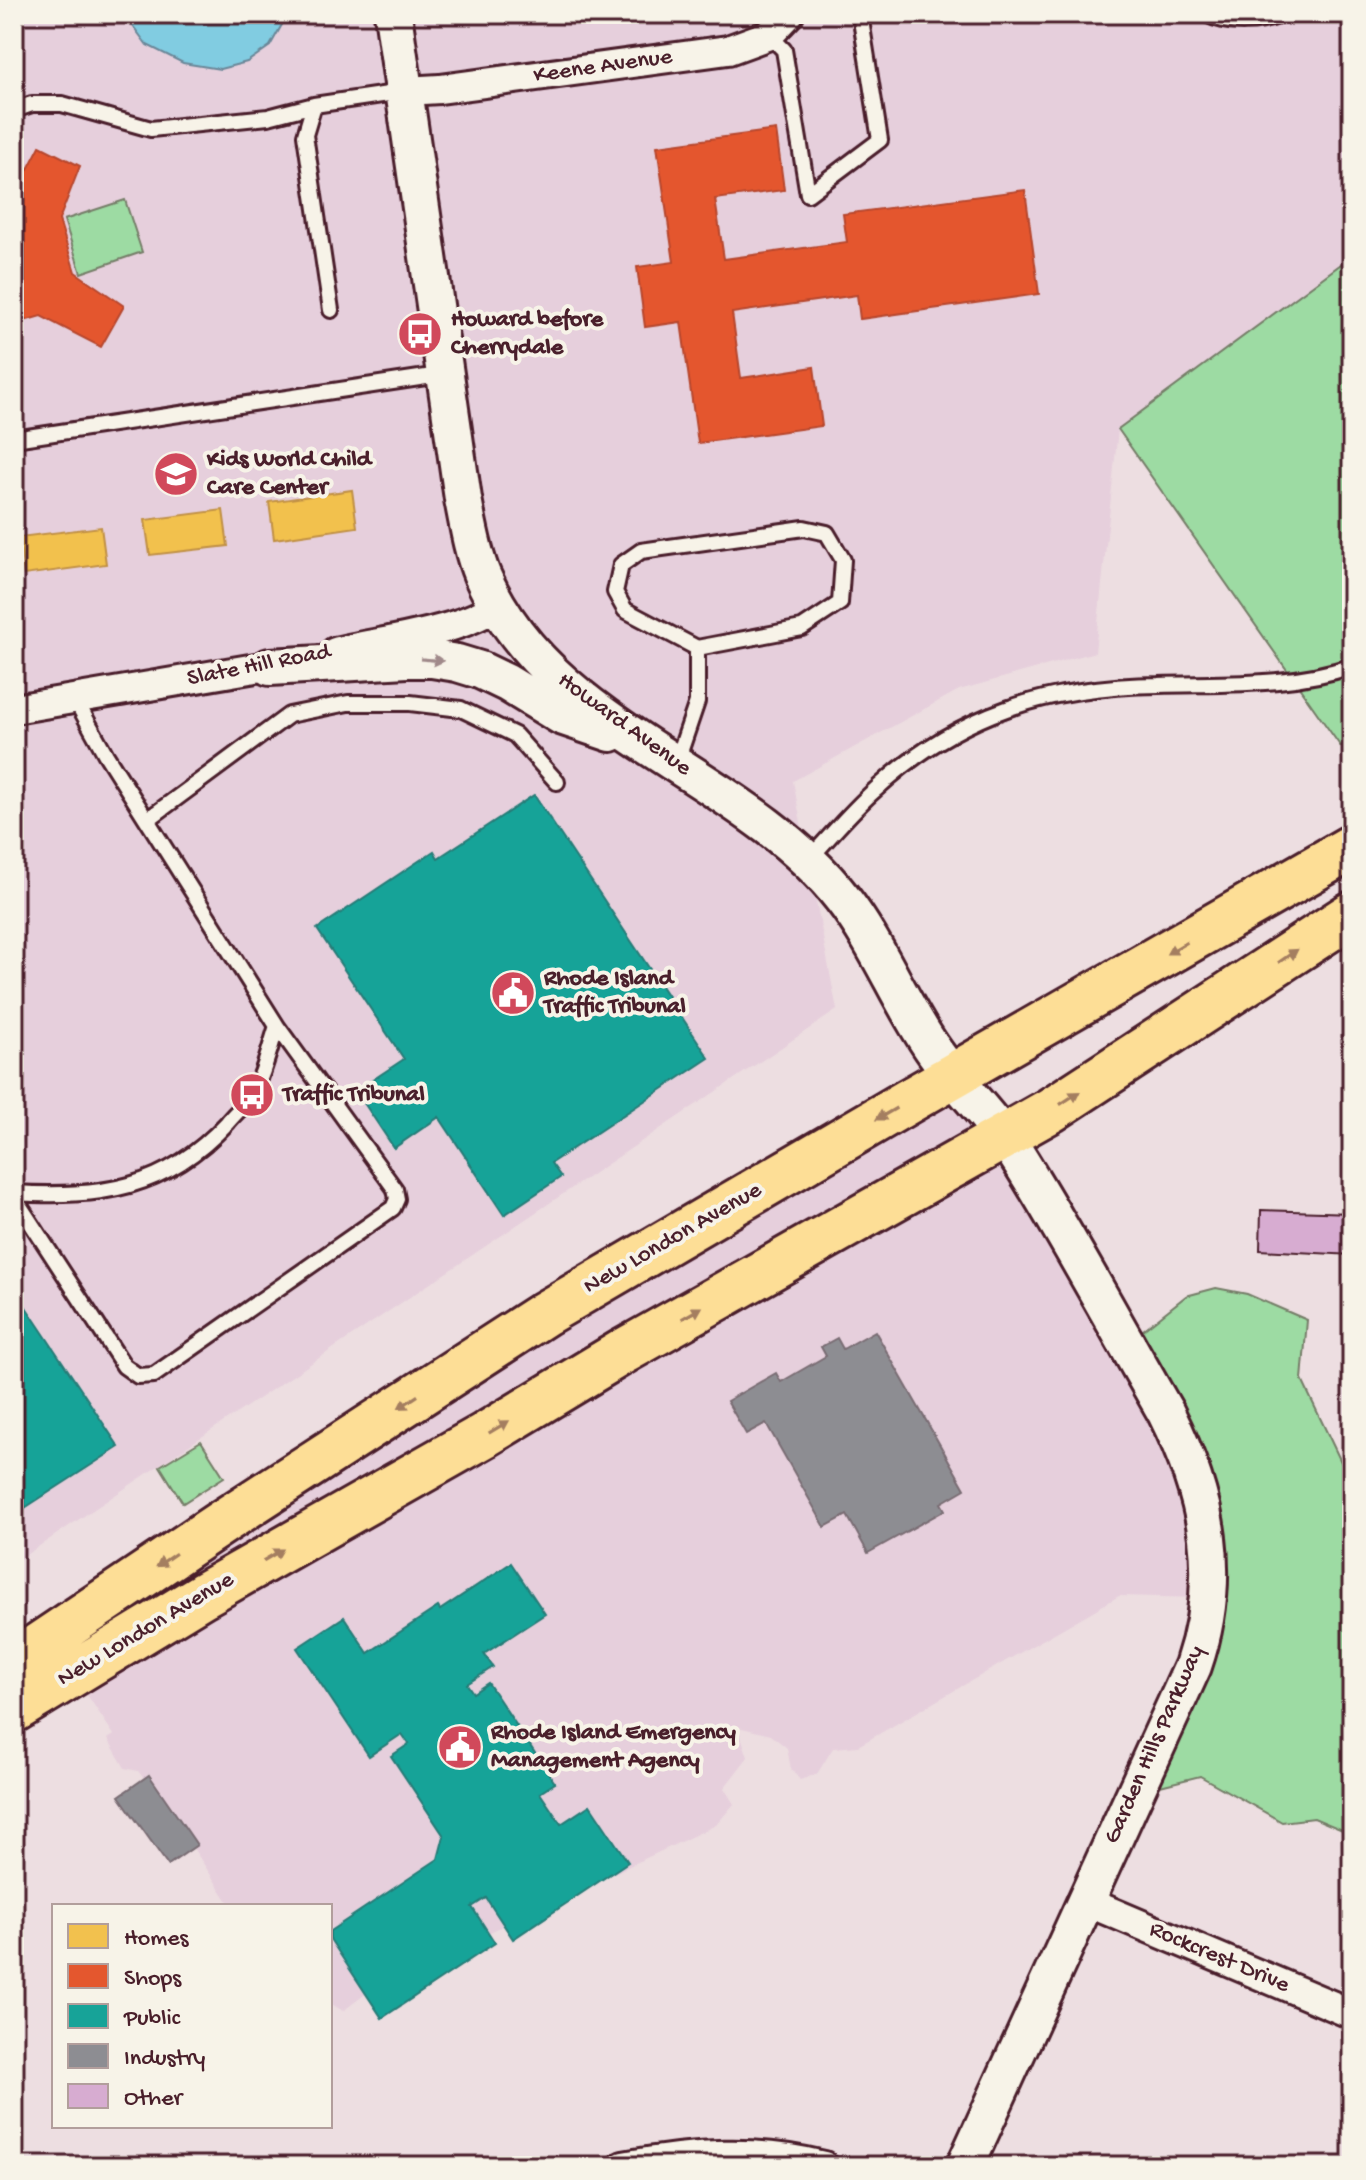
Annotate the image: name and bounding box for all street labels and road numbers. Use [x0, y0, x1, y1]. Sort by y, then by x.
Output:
street label: Keene Avenue [532, 43, 675, 91]
street label: Slate Hill Road [185, 638, 335, 694]
street label: Howard Avenue [551, 667, 697, 784]
street label: New London Avenue [579, 1176, 768, 1302]
street label: New London Avenue [52, 1566, 240, 1694]
street label: Garden Hills Parkway [1098, 1641, 1212, 1849]
street label: Rockcrest Drive [1144, 1915, 1294, 2001]

